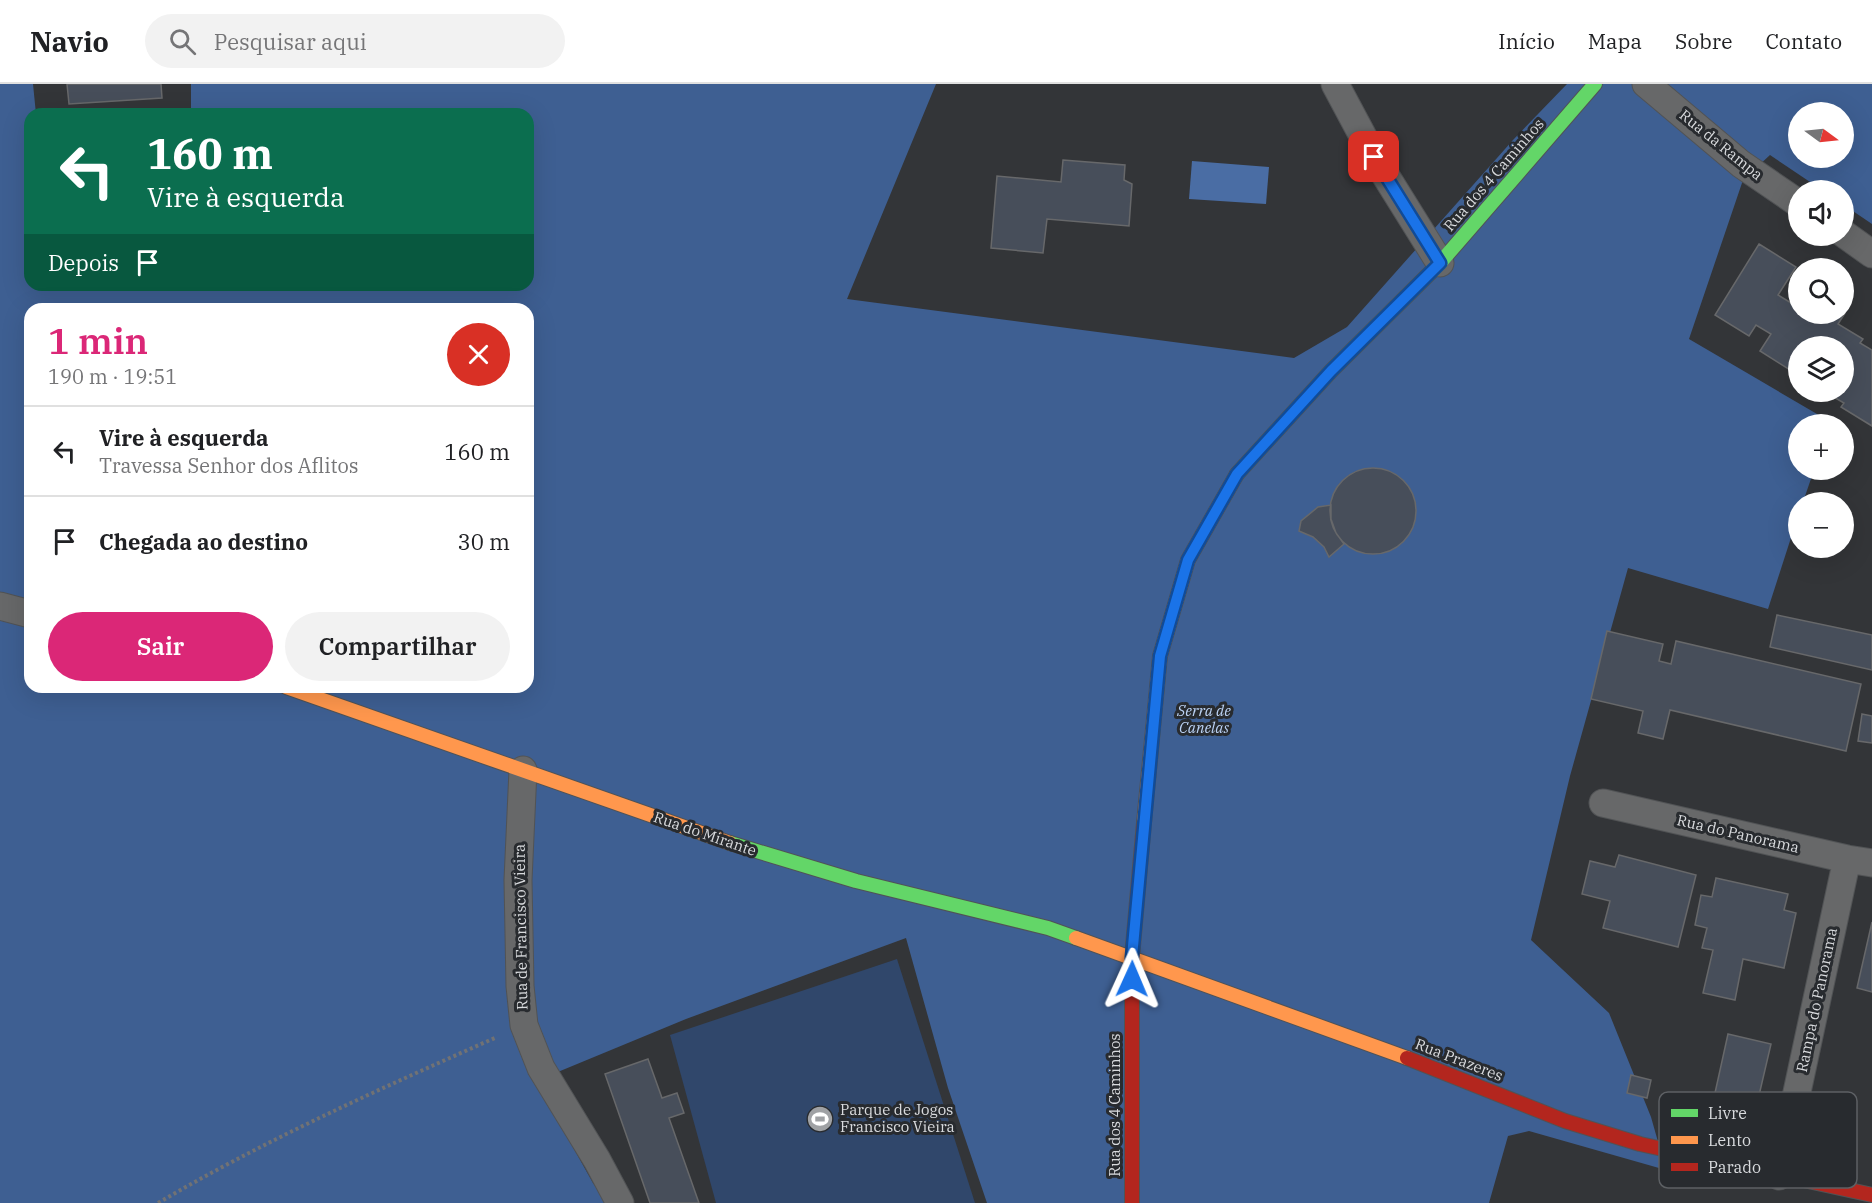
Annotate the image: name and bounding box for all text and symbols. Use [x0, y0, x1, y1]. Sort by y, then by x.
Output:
search box [145, 14, 565, 68]
text: Navio [30, 23, 109, 60]
icon: search [166, 25, 199, 58]
text: Pesquisar aqui [214, 27, 367, 56]
text: Início [1498, 27, 1555, 55]
text: Mapa [1588, 27, 1642, 55]
text: Sobre [1675, 27, 1732, 55]
text: Contato [1765, 27, 1842, 55]
north arrow [1788, 102, 1854, 168]
map controls [1788, 102, 1854, 558]
street label: Rua da Rampa [1676, 105, 1767, 184]
street label: Rua dos 4 Caminhos [1439, 114, 1548, 235]
text: 160 m [147, 126, 273, 181]
pin [1348, 131, 1399, 182]
icon: left [48, 132, 126, 210]
icon: arrive [1357, 140, 1390, 173]
text: Vire à esquerda [147, 179, 345, 214]
button: sound [1788, 180, 1854, 246]
icon: arrive [131, 246, 164, 279]
text: Depois [48, 248, 119, 277]
button: search [1788, 258, 1854, 324]
text: 1 min [48, 317, 148, 364]
button: close [447, 323, 510, 386]
button: layers [1788, 336, 1854, 402]
text: 190 m · 19:51 [48, 363, 177, 390]
button: + [1788, 414, 1854, 480]
text: Vire à esquerda [99, 423, 269, 452]
icon: left [48, 435, 81, 468]
text: 160 m [444, 437, 510, 466]
text: Travessa Senhor dos Aflitos [99, 452, 359, 479]
button: − [1788, 492, 1854, 558]
icon: arrive [48, 525, 81, 558]
text: Chegada ao destino [99, 527, 308, 556]
text: 30 m [458, 527, 510, 556]
button: Sair [48, 612, 273, 681]
button: Compartilhar [285, 612, 510, 681]
park label: Serra de Canelas [1176, 701, 1231, 737]
street label: Rua do Mirante [651, 807, 759, 860]
street label: Rua do Panorama [1675, 810, 1801, 857]
street label: Rua de Francisco Vieira [510, 844, 531, 1010]
street label: Rampa do Panorama [1792, 926, 1841, 1074]
position arrow [1100, 947, 1164, 1011]
street label: Rua dos 4 Caminhos [1105, 1033, 1124, 1177]
street label: Rua Prazeres [1413, 1034, 1506, 1085]
legend [1659, 1092, 1857, 1188]
place label: Parque de Jogos Francisco Vieira [840, 1100, 955, 1136]
text: Livre [1708, 1103, 1747, 1123]
sports icon: Parque de Jogos Francisco Vieira [805, 1104, 835, 1134]
text: Lento [1708, 1130, 1751, 1150]
text: Parado [1708, 1157, 1761, 1177]

